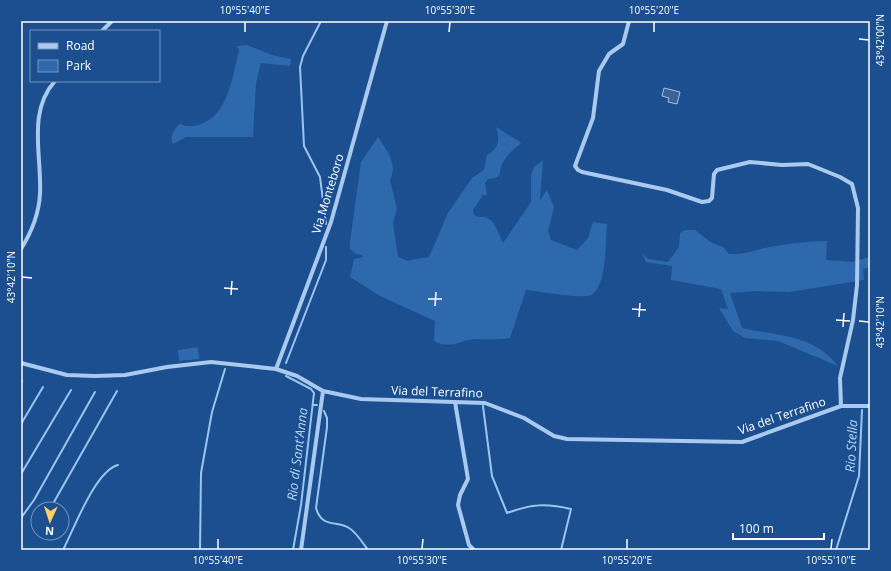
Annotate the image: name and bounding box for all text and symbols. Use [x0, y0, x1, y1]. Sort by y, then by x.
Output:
text: 10°55'40"E [220, 3, 270, 17]
text: 10°55'30"E [425, 3, 475, 17]
text: 10°55'20"E [629, 3, 679, 17]
text: 43°42'00"N [873, 14, 887, 66]
legend [30, 30, 160, 82]
text: Road [66, 37, 95, 54]
text: Park [66, 57, 92, 74]
street label: Via Monteboro [307, 152, 348, 236]
text: 43°42'10"N [4, 251, 18, 303]
text: 43°42'10"N [873, 296, 887, 348]
street label: Via del Terrafino [391, 381, 483, 402]
street label: Via del Terrafino [736, 393, 828, 438]
water label: Rio di Sant'Anna [282, 406, 312, 502]
water label: Rio Stella [841, 419, 861, 473]
north arrow [30, 501, 70, 541]
scale bar [733, 515, 824, 541]
text: 100 m [739, 520, 774, 537]
text: N [45, 524, 54, 539]
text: 10°55'40"E [193, 553, 243, 567]
text: 10°55'30"E [397, 553, 447, 567]
text: 10°55'20"E [602, 553, 652, 567]
text: 10°55'10"E [806, 553, 856, 567]

